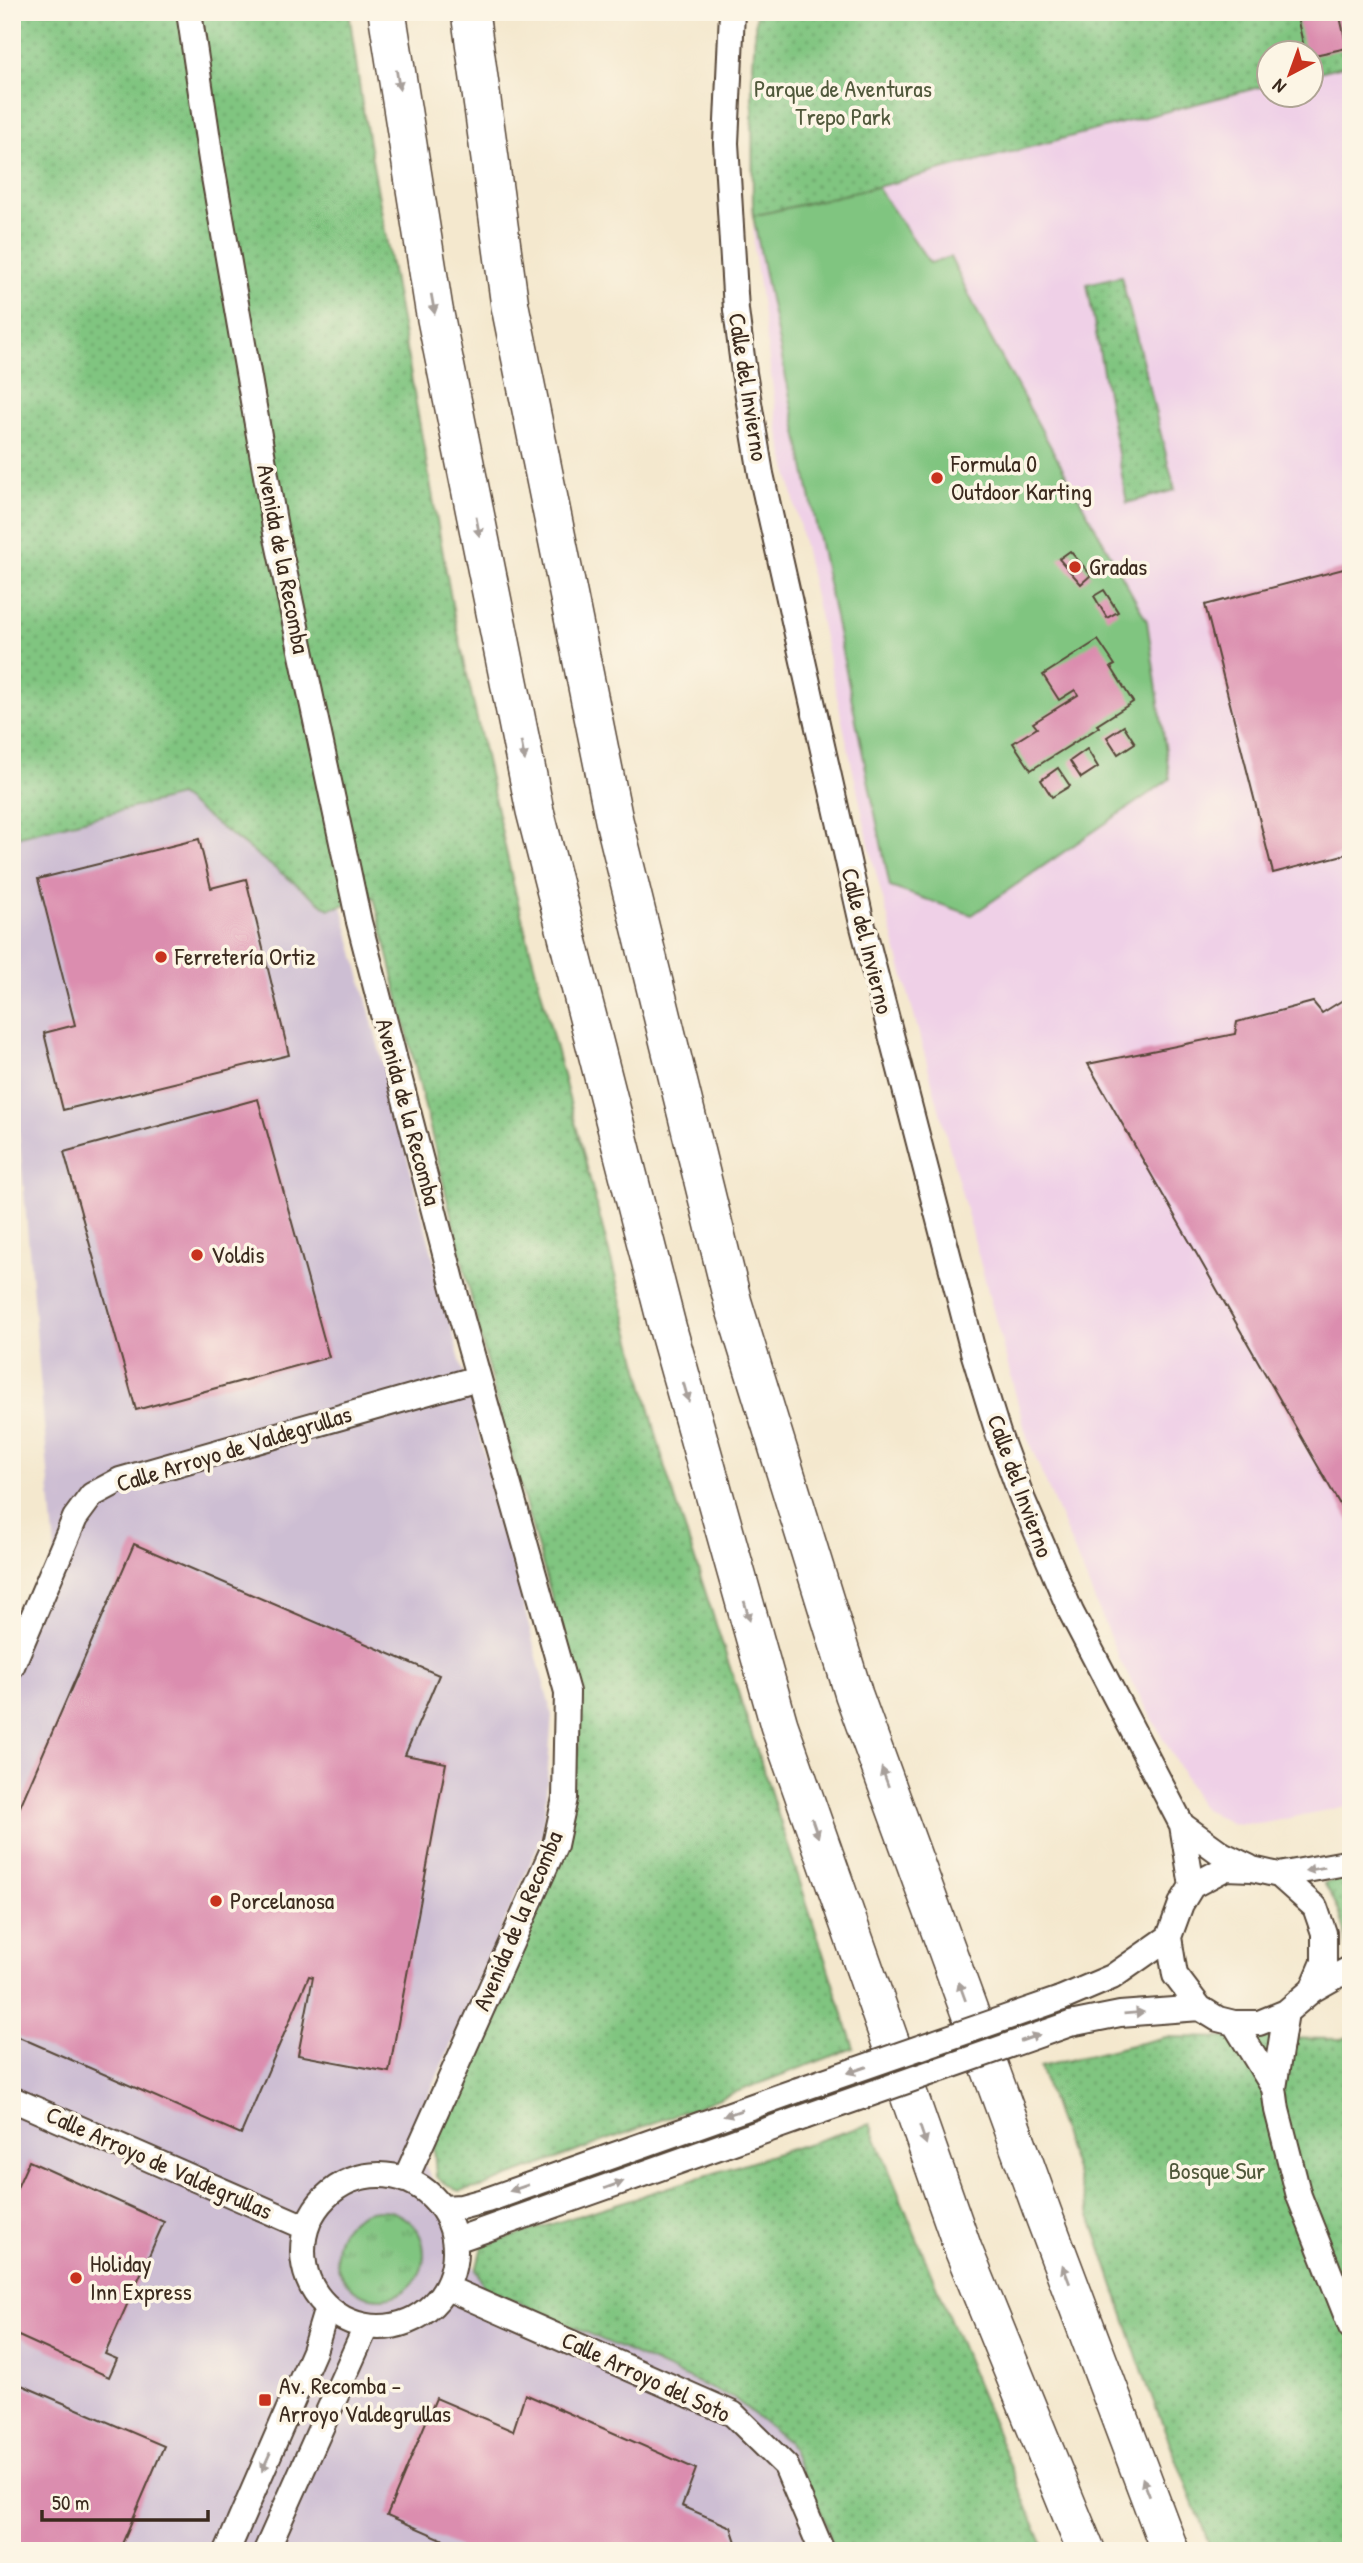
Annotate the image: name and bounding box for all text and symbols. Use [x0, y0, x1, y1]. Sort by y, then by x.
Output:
north arrow [1254, 38, 1324, 108]
one-way arrow [393, 69, 404, 91]
park label: Parque de Aventuras Trepo Park [754, 72, 932, 132]
text: N [1267, 74, 1291, 100]
one-way arrow [428, 293, 439, 315]
street label: Calle del Invierno [721, 310, 777, 464]
place label: Formula 0 Outdoor Karting [950, 447, 1092, 507]
street label: Avenida de la Recomba [250, 461, 318, 656]
marker: Formula 0 Outdoor Karting [929, 470, 945, 486]
one-way arrow [472, 517, 483, 539]
place label: Gradas [1089, 550, 1147, 582]
marker: Gradas [1067, 559, 1083, 575]
one-way arrow [517, 740, 528, 762]
street label: Calle del Invierno [834, 864, 902, 1018]
place label: Ferretería Ortiz [174, 940, 315, 972]
marker: Ferretería Ortiz [153, 949, 169, 965]
street label: Avenida de la Recomba [369, 1015, 449, 1209]
place label: Voldis [211, 1238, 265, 1270]
marker: Voldis [189, 1247, 205, 1263]
one-way arrow [681, 1382, 691, 1403]
street label: Calle Arroyo de Valdegrullas [112, 1397, 355, 1499]
street label: Calle del Invierno [980, 1410, 1062, 1562]
one-way arrow [742, 1600, 753, 1622]
one-way arrow [879, 1767, 890, 1788]
one-way arrow [810, 1817, 821, 1838]
street label: Avenida de la Recomba [465, 1826, 569, 2015]
one-way arrow [1304, 1864, 1326, 1875]
place label: Porcelanosa [230, 1884, 334, 1916]
marker: Porcelanosa [208, 1893, 224, 1909]
one-way arrow [957, 1981, 968, 2002]
one-way arrow [1123, 2007, 1145, 2018]
one-way arrow [1019, 2032, 1040, 2043]
one-way arrow [846, 2065, 867, 2076]
street label: Calle Arroyo de Valdegrullas [41, 2098, 278, 2226]
one-way arrow [723, 2108, 744, 2119]
one-way arrow [918, 2124, 929, 2145]
park label: Bosque Sur [1169, 2154, 1265, 2186]
one-way arrow [603, 2179, 624, 2190]
one-way arrow [508, 2183, 529, 2194]
place label: Holiday Inn Express [90, 2247, 192, 2307]
one-way arrow [1060, 2263, 1071, 2284]
marker: Holiday Inn Express [68, 2270, 84, 2286]
street label: Calle Arroyo del Soto [557, 2323, 736, 2429]
place label: Av. Recomba - Arroyo Valdegrullas [279, 2369, 451, 2429]
marker: Av. Recomba - Arroyo Valdegrullas [257, 2392, 273, 2408]
one-way arrow [260, 2452, 271, 2473]
one-way arrow [1140, 2476, 1151, 2497]
scale bar [42, 2479, 208, 2523]
text: 50 m [52, 2488, 89, 2517]

